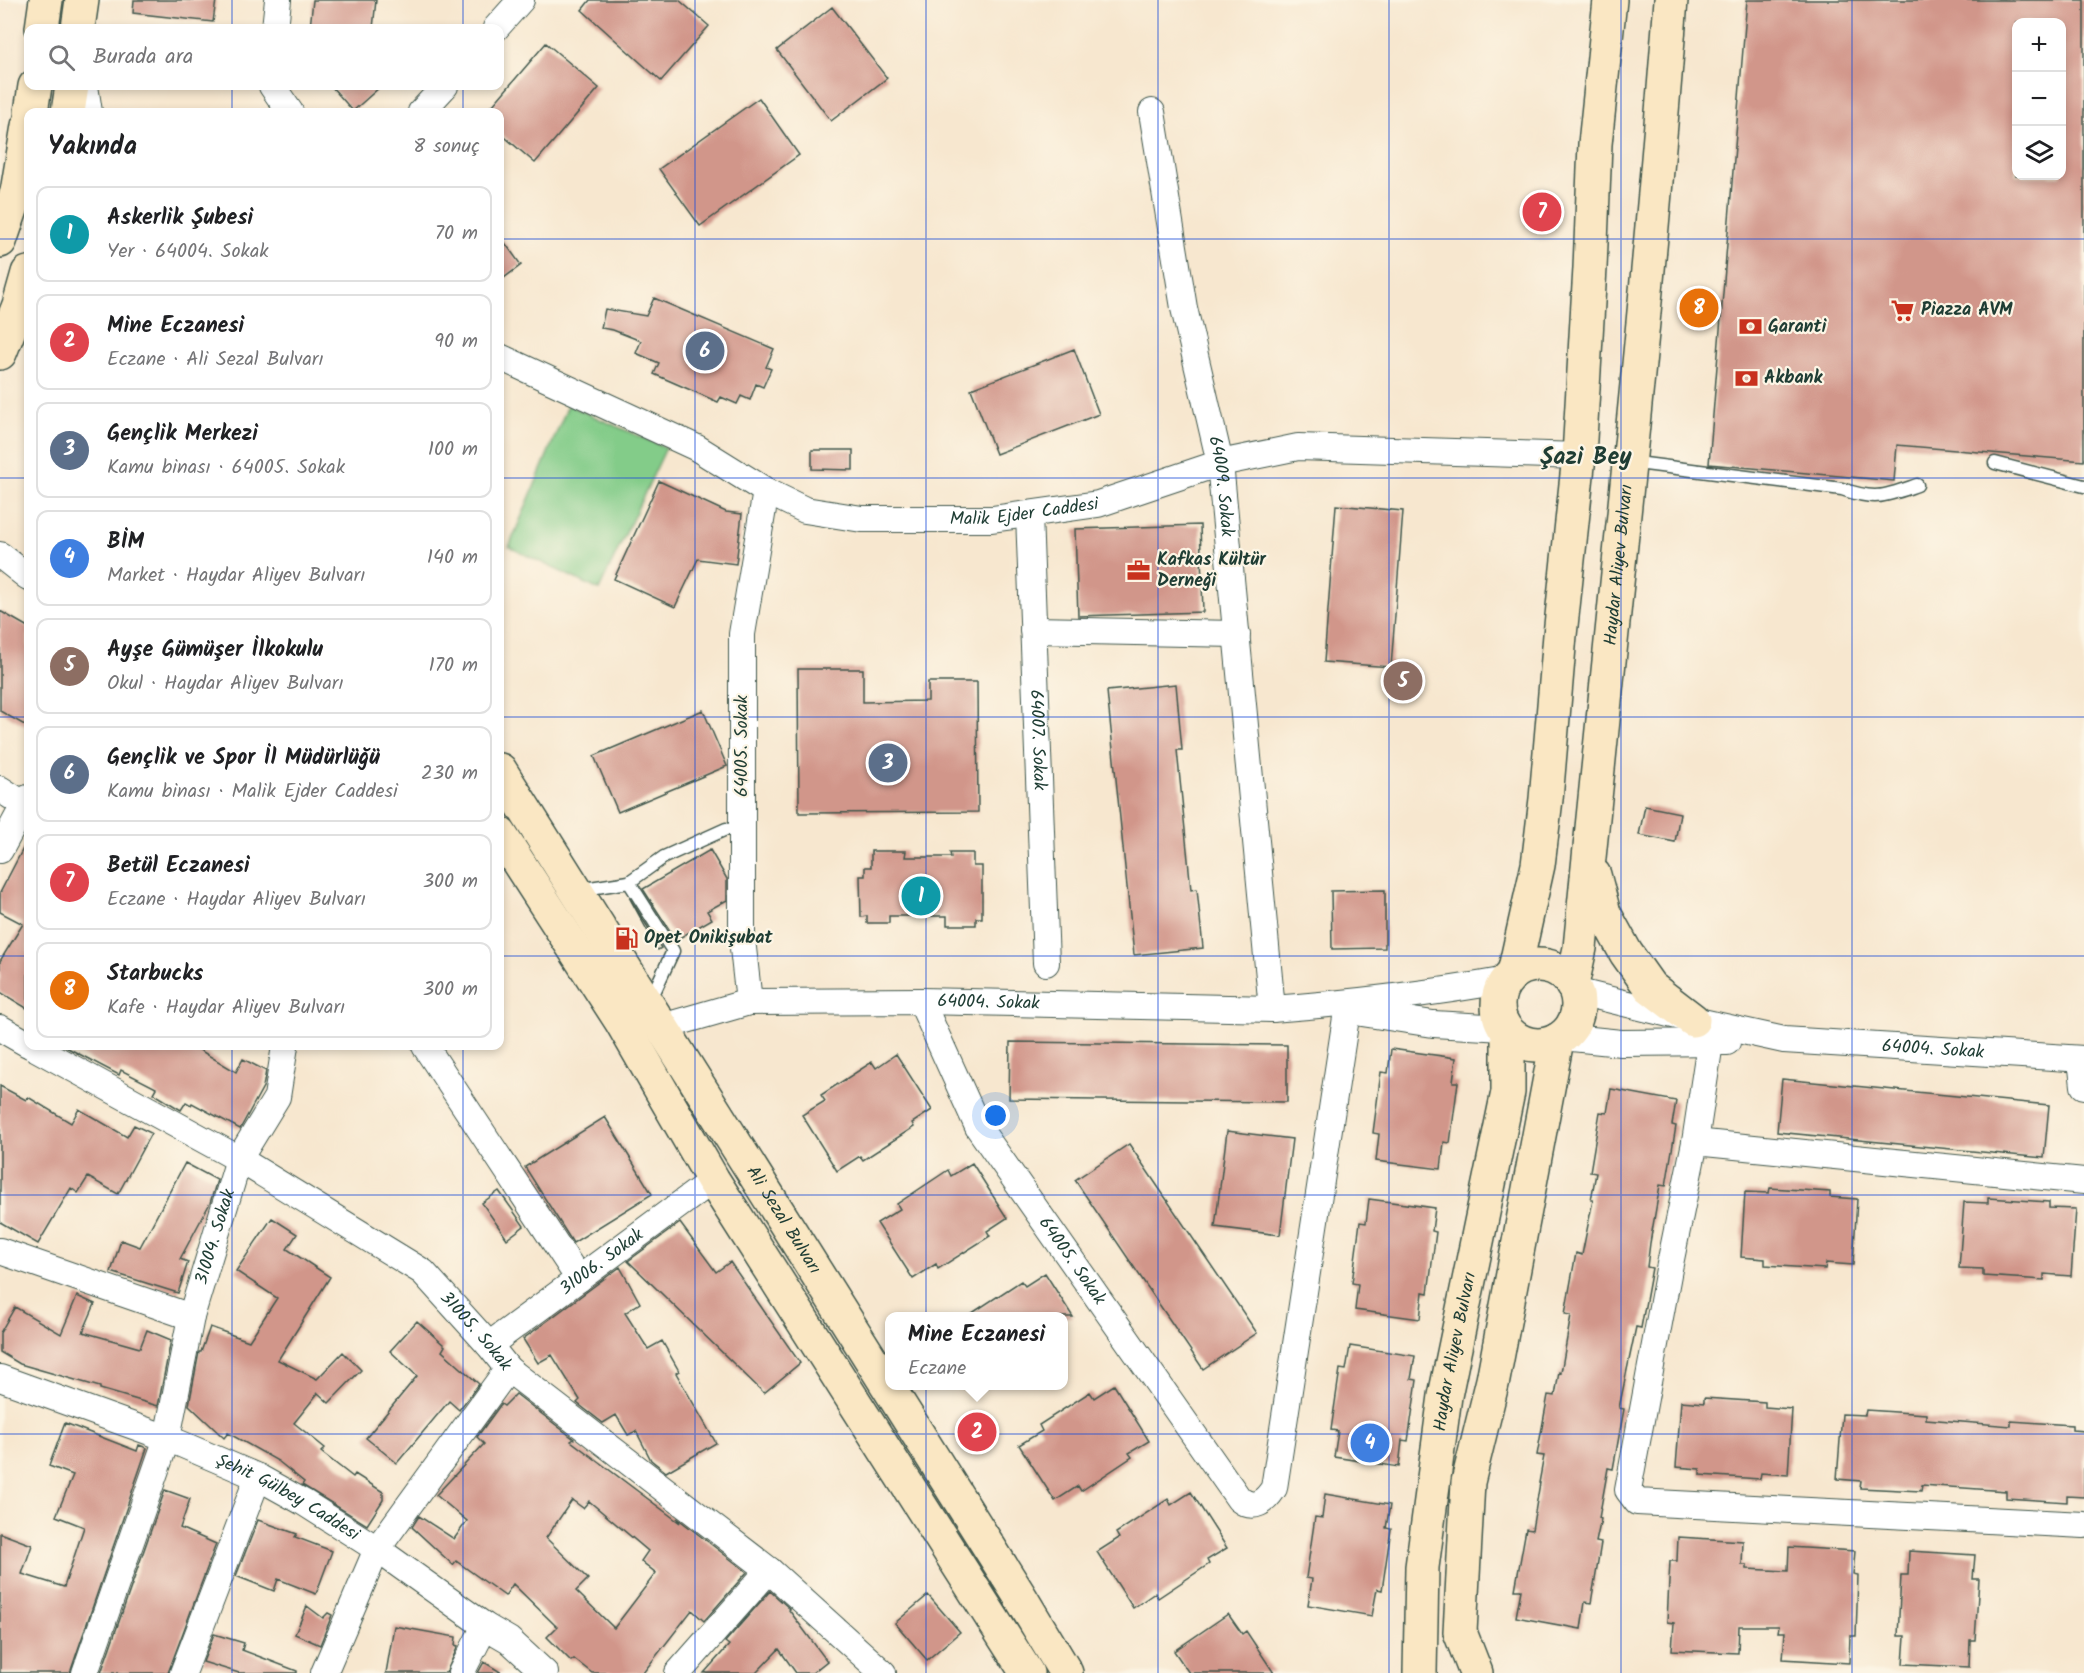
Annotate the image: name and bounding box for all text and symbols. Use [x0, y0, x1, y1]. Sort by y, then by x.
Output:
map controls [2012, 18, 2066, 180]
button: + [2012, 18, 2066, 72]
search box [24, 24, 504, 90]
text: Burada ara [93, 40, 193, 75]
icon: search [45, 41, 78, 74]
button: − [2012, 72, 2066, 126]
text: Yakında [48, 126, 137, 168]
button: layers [2012, 126, 2066, 180]
text: 8 sonuç [413, 131, 480, 163]
pin: 7 [1522, 190, 1562, 234]
text: Askerlik Şubesi [107, 201, 253, 236]
text: 1 [66, 218, 73, 250]
text: 70 m [435, 218, 478, 250]
text: Yer · 64004. Sokak [107, 236, 269, 268]
pin: 8 [1680, 286, 1718, 330]
place label: Piazza AVM [1921, 296, 2013, 325]
supermarket icon: Piazza AVM [1890, 297, 1916, 323]
text: Mine Eczanesi [107, 309, 244, 344]
place label: Garanti [1768, 313, 1827, 342]
bank icon: Garanti [1737, 314, 1763, 340]
text: 2 [64, 326, 75, 358]
text: 90 m [434, 326, 478, 358]
pin: 6 [686, 328, 724, 374]
text: Eczane · Ali Sezal Bulvarı [107, 344, 324, 376]
place label: Akbank [1764, 364, 1824, 393]
bank icon: Akbank [1733, 365, 1759, 391]
text: Gençlik Merkezi [107, 417, 258, 452]
street label: 64009. Sokak [1200, 433, 1241, 539]
text: 3 [64, 434, 75, 466]
text: 100 m [428, 434, 478, 466]
district label: Şazi Bey [1540, 438, 1632, 477]
text: Kamu binası · 64005. Sokak [107, 452, 345, 484]
street label: Haydar Aliyev Bulvarı [1596, 483, 1642, 647]
street label: Malik Ejder Caddesi [950, 489, 1101, 534]
text: BİM [107, 525, 144, 560]
text: 4 [64, 542, 75, 574]
text: 140 m [427, 542, 478, 574]
place label: Kafkas Kültür Derneği [1157, 546, 1267, 596]
office icon: Kafkas Kültür Derneği [1126, 557, 1152, 583]
text: Market · Haydar Aliyev Bulvarı [107, 560, 365, 592]
text: Ayşe Gümüşer İlkokulu [107, 633, 323, 668]
text: 5 [64, 650, 75, 682]
text: 170 m [429, 650, 478, 682]
pin: 5 [1384, 658, 1422, 704]
text: Okul · Haydar Aliyev Bulvarı [107, 668, 344, 700]
street label: 64007. Sokak [1021, 689, 1054, 791]
street label: 64005. Sokak [728, 694, 757, 797]
pin: 3 [868, 740, 908, 786]
text: Gençlik ve Spor İl Müdürlüğü [107, 741, 380, 776]
text: 6 [64, 758, 75, 790]
text: 230 m [421, 758, 478, 790]
text: Kamu binası · Malik Ejder Caddesi [107, 776, 398, 808]
text: Betül Eczanesi [107, 849, 250, 884]
text: 7 [65, 866, 74, 898]
text: 300 m [423, 866, 478, 898]
pin: 1 [902, 874, 940, 918]
text: Eczane · Haydar Aliyev Bulvarı [107, 884, 366, 916]
place label: Opet Onikişubat [644, 924, 774, 953]
fuel station icon: Opet Onikişubat [613, 925, 639, 951]
text: Starbucks [107, 957, 203, 992]
text: 8 [64, 974, 75, 1006]
text: 300 m [423, 974, 478, 1006]
street label: 64004. Sokak [937, 987, 1041, 1018]
text: Kafe · Haydar Aliyev Bulvarı [107, 992, 345, 1024]
street label: 64004. Sokak [1881, 1032, 1986, 1067]
your location [981, 1101, 1010, 1130]
street label: Ali Sezal Bulvarı [738, 1160, 829, 1280]
street label: 31004. Sokak [187, 1185, 244, 1288]
street label: 64005. Sokak [1031, 1211, 1114, 1312]
street label: 31006. Sokak [553, 1221, 650, 1303]
street label: Haydar Aliyev Bulvarı [1426, 1269, 1485, 1433]
street label: 31005. Sokak [432, 1285, 519, 1378]
popup [885, 1312, 1068, 1390]
text: Mine Eczanesi [908, 1318, 1045, 1353]
text: Eczane [908, 1353, 966, 1385]
pin: 2 [958, 1410, 996, 1454]
pin: 4 [1350, 1420, 1390, 1466]
street label: Şehit Gülbey Caddesi [211, 1446, 366, 1549]

